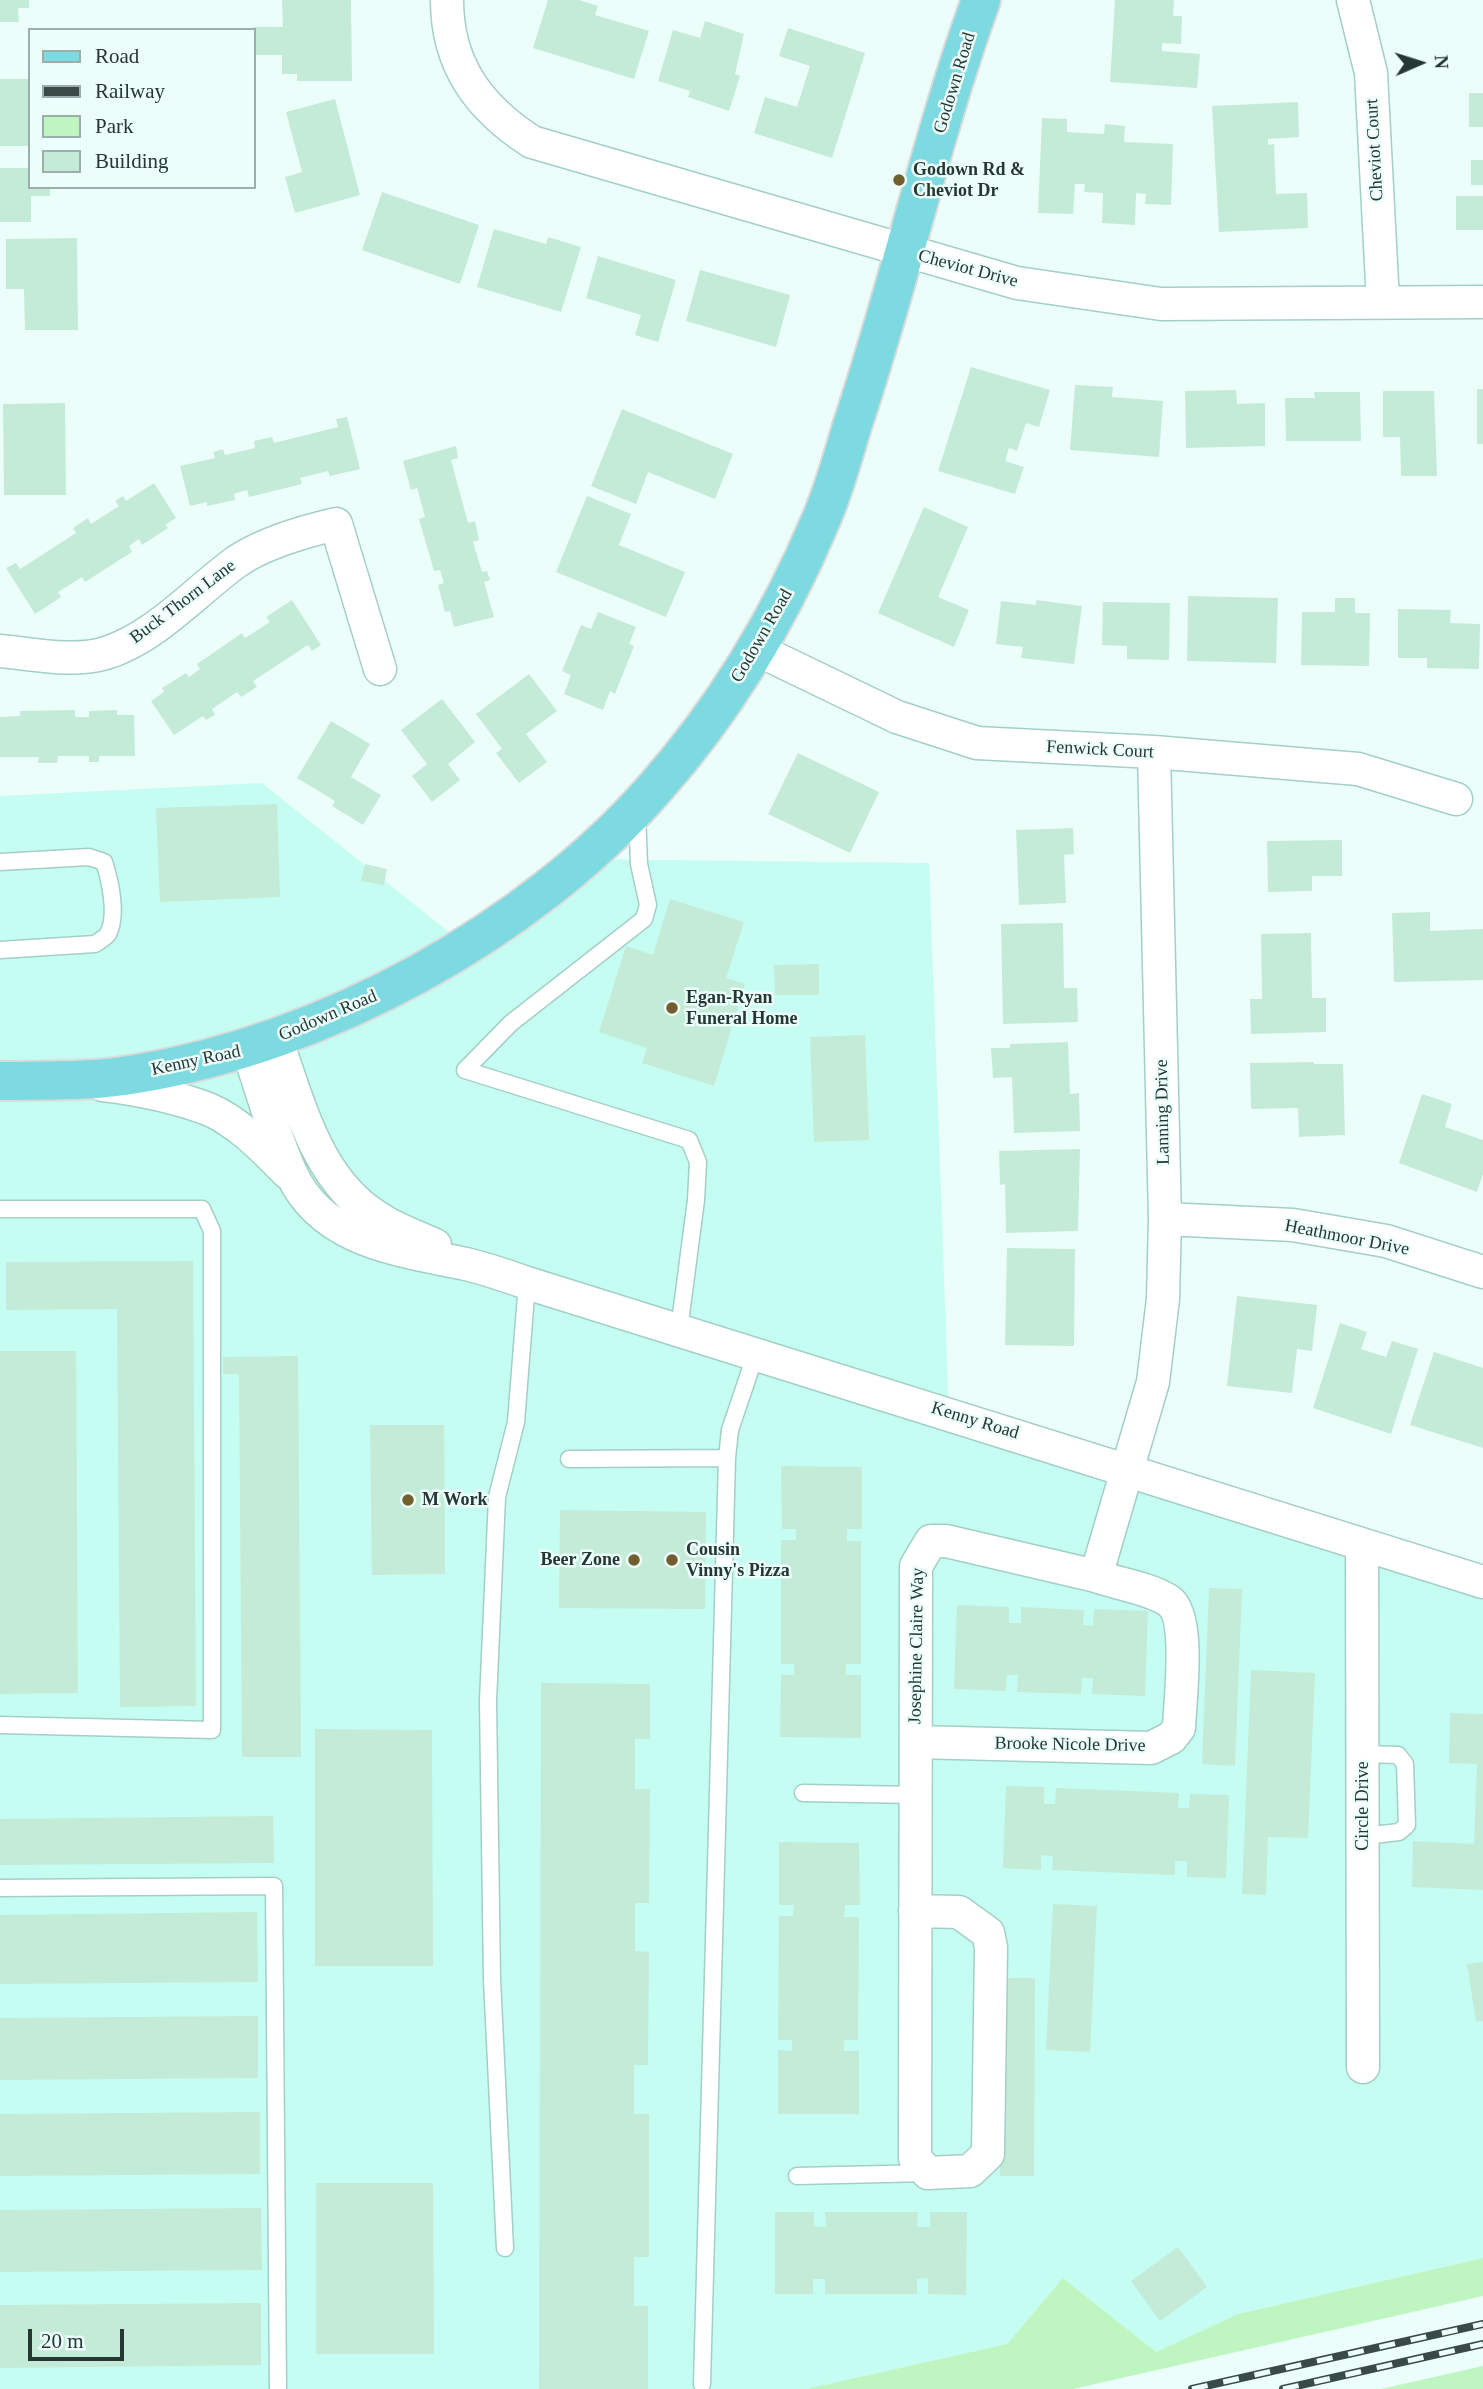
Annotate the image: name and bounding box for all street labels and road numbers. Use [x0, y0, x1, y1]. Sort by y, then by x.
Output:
street label: Godown Road [929, 30, 981, 136]
street label: Cheviot Court [1362, 98, 1388, 202]
street label: Cheviot Drive [916, 245, 1020, 293]
street label: Buck Thorn Lane [126, 555, 240, 649]
street label: Godown Road [727, 585, 797, 687]
street label: Fenwick Court [1046, 736, 1154, 764]
street label: Godown Road [276, 986, 380, 1046]
street label: Kenny Road [150, 1041, 242, 1081]
street label: Lanning Drive [1151, 1059, 1175, 1165]
street label: Heathmoor Drive [1283, 1215, 1411, 1261]
street label: Kenny Road [929, 1397, 1021, 1445]
street label: Josephine Claire Way [905, 1568, 929, 1724]
street label: Brooke Nicole Drive [994, 1733, 1146, 1757]
street label: Circle Drive [1352, 1761, 1374, 1851]

